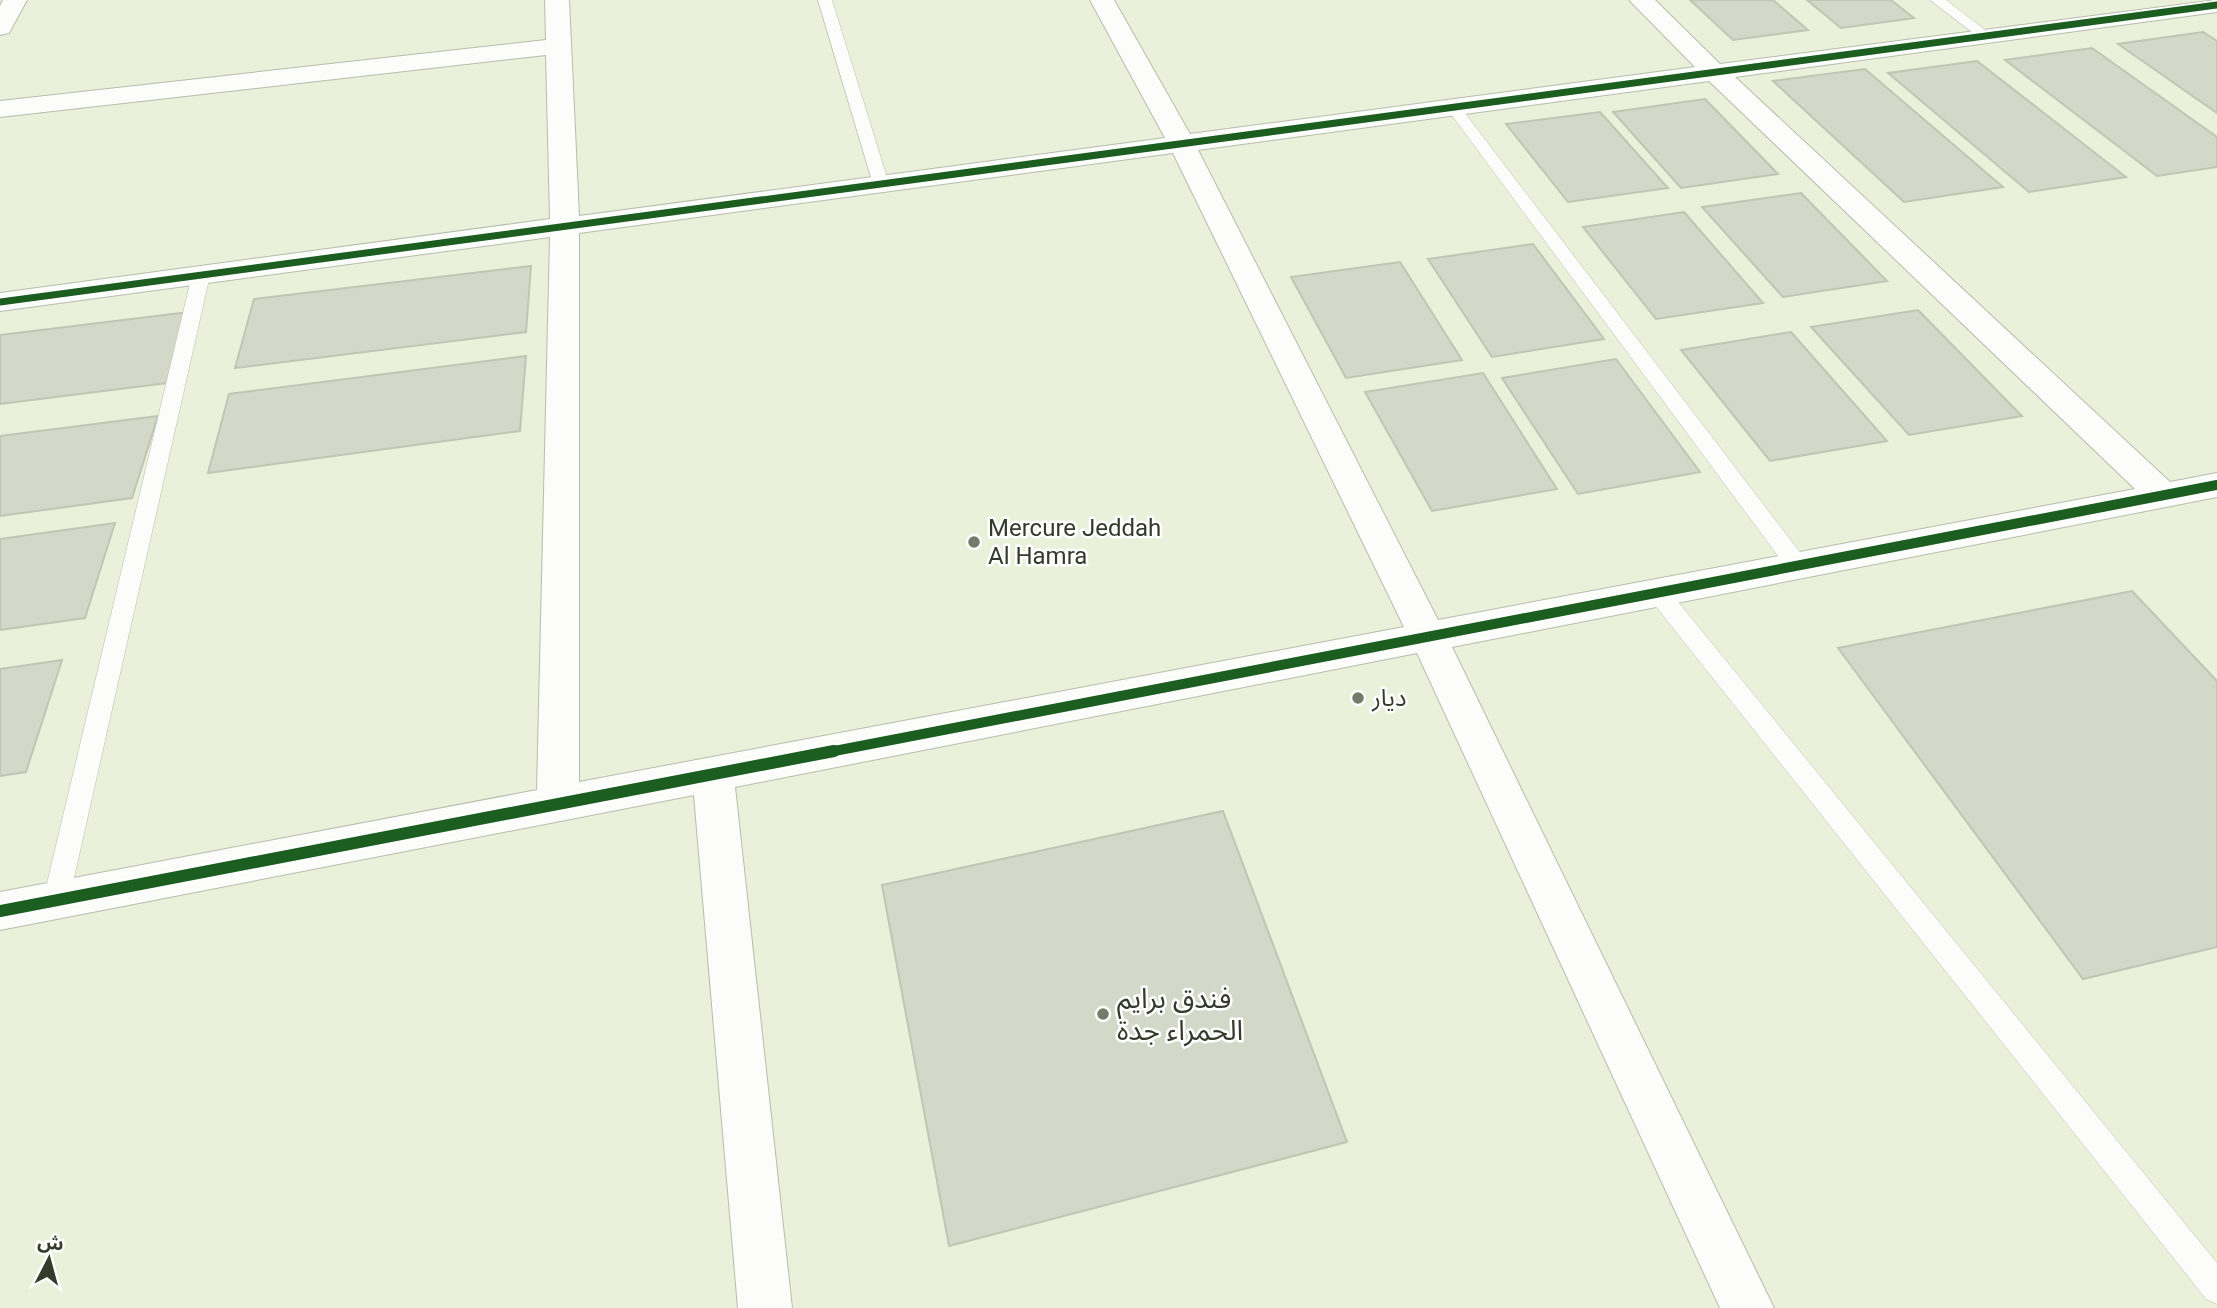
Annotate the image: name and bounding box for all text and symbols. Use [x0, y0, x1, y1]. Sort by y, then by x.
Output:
place label: Mercure Jeddah Al Hamra [988, 514, 1161, 570]
marker: Mercure Jeddah Al Hamra [966, 534, 982, 550]
place label: ديار [1371, 684, 1406, 712]
marker: ديار [1350, 690, 1366, 706]
place label: فندق برايم الحمراء جدة [1117, 982, 1243, 1047]
marker: فندق برايم الحمراء جدة [1095, 1006, 1111, 1022]
north arrow [14, 1224, 84, 1294]
text: ش [37, 1230, 65, 1255]

